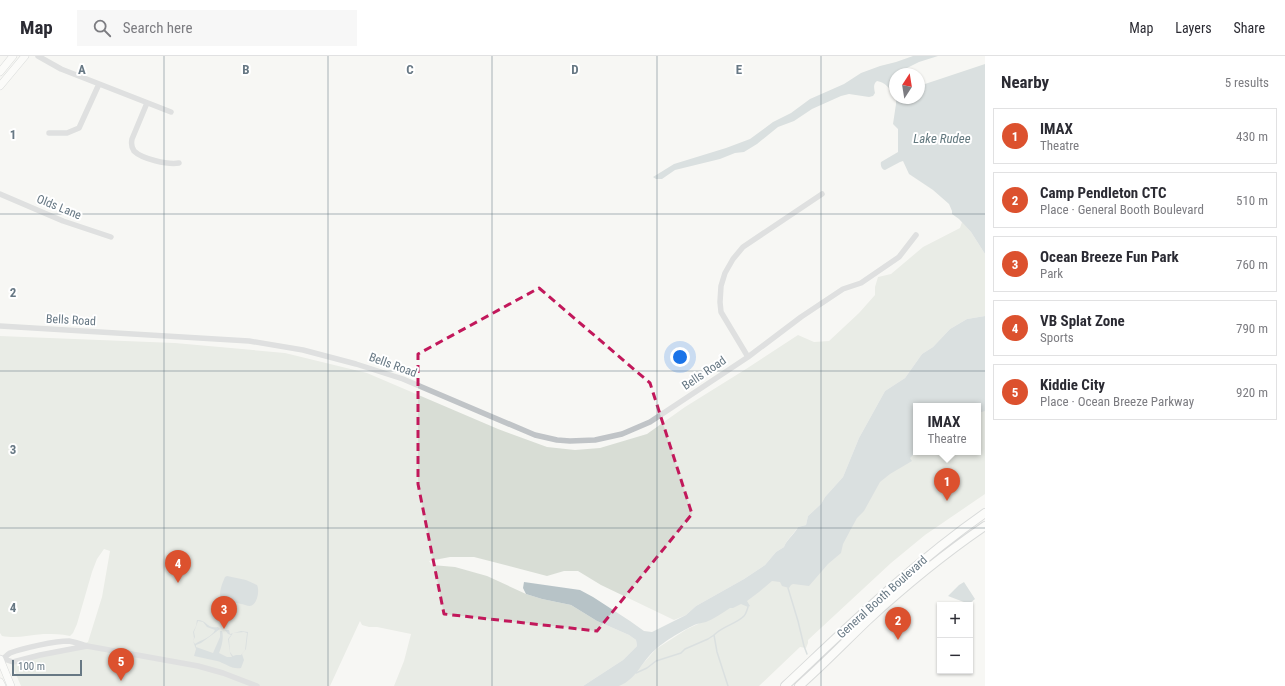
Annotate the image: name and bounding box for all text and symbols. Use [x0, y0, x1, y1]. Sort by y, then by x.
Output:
search box [77, 10, 357, 46]
text: Map [20, 16, 53, 39]
icon: search [91, 17, 113, 39]
text: Search here [123, 19, 193, 37]
text: Map [1129, 20, 1153, 36]
text: Layers [1175, 20, 1212, 36]
text: Share [1234, 20, 1265, 36]
text: A [78, 62, 86, 77]
text: B [242, 62, 250, 77]
text: C [406, 62, 414, 77]
text: D [571, 62, 579, 77]
text: E [736, 62, 743, 77]
north arrow [889, 68, 925, 104]
text: Nearby [1001, 72, 1049, 92]
text: 5 results [1225, 75, 1269, 90]
text: IMAX [1040, 120, 1073, 138]
text: 1 [10, 127, 16, 142]
text: 1 [1012, 129, 1018, 144]
text: 430 m [1236, 129, 1268, 144]
water label: Lake Rudee [913, 131, 971, 146]
text: Theatre [1040, 138, 1079, 153]
text: Camp Pendleton CTC [1040, 184, 1167, 202]
street label: Olds Lane [35, 192, 84, 222]
text: 2 [1012, 193, 1018, 208]
text: 510 m [1236, 193, 1268, 208]
text: Place · General Booth Boulevard [1040, 202, 1204, 217]
text: Ocean Breeze Fun Park [1040, 248, 1179, 266]
text: 3 [1012, 257, 1018, 272]
text: 760 m [1236, 257, 1268, 272]
text: Park [1040, 266, 1063, 281]
text: 2 [10, 285, 17, 300]
street label: Bells Road [46, 312, 96, 328]
text: VB Splat Zone [1040, 312, 1125, 330]
text: 4 [1012, 321, 1018, 336]
text: 790 m [1236, 321, 1268, 336]
text: Sports [1040, 330, 1074, 345]
your location [670, 347, 690, 367]
street label: Bells Road [367, 350, 419, 380]
street label: Bells Road [679, 353, 729, 393]
text: Kiddie City [1040, 376, 1105, 394]
text: 5 [1012, 385, 1018, 400]
text: 920 m [1236, 385, 1268, 400]
text: Place · Ocean Breeze Parkway [1040, 394, 1194, 409]
popup [913, 403, 981, 455]
text: IMAX [927, 413, 960, 431]
text: Theatre [927, 431, 967, 446]
text: 3 [10, 442, 16, 457]
pin: 1 [934, 468, 960, 501]
pin: 4 [165, 550, 191, 583]
street label: General Booth Boulevard [834, 553, 930, 641]
pin: 3 [211, 596, 237, 629]
text: 4 [10, 600, 17, 615]
map controls [937, 602, 973, 674]
button: + [937, 602, 973, 638]
pin: 2 [885, 607, 911, 640]
button: − [937, 638, 973, 674]
pin: 5 [108, 648, 134, 681]
scale bar [12, 658, 82, 677]
text: 100 m [18, 660, 45, 673]

